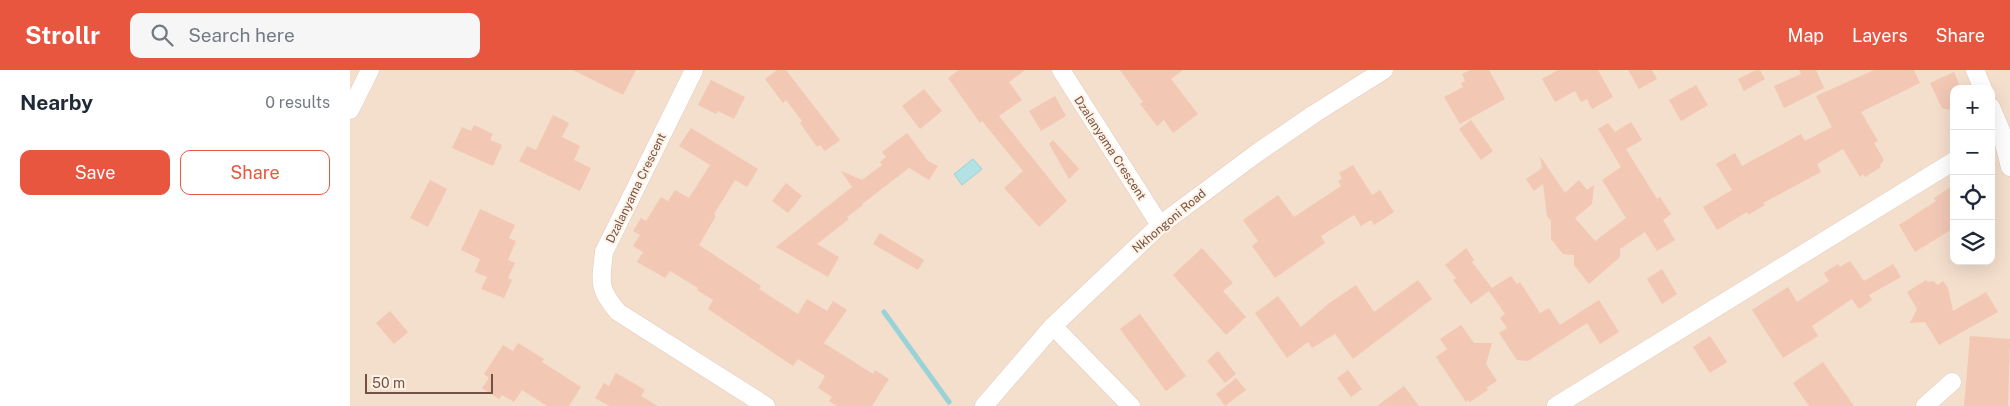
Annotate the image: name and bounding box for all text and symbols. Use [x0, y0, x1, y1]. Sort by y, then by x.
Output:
search box [130, 13, 480, 58]
text: Strollr [25, 21, 100, 49]
icon: search [148, 21, 176, 49]
text: Search here [188, 24, 295, 46]
text: Map [1788, 25, 1824, 46]
text: Layers [1852, 25, 1908, 46]
text: Share [1936, 25, 1985, 46]
map controls [1950, 85, 1995, 265]
button: + [1950, 85, 1995, 130]
text: Nearby [20, 90, 93, 115]
text: 0 results [265, 93, 330, 112]
street label: Dzalanyama Crescent [1071, 94, 1149, 203]
street label: Dzalanyama Crescent [603, 130, 669, 245]
button: − [1950, 130, 1995, 175]
button: Save [20, 150, 170, 195]
button: Share [180, 150, 330, 195]
button: locate [1950, 175, 1995, 220]
street label: Nkhongoni Road [1129, 186, 1209, 256]
button: layers [1950, 220, 1995, 265]
scale bar [365, 371, 492, 394]
text: 50 m [372, 375, 405, 391]

